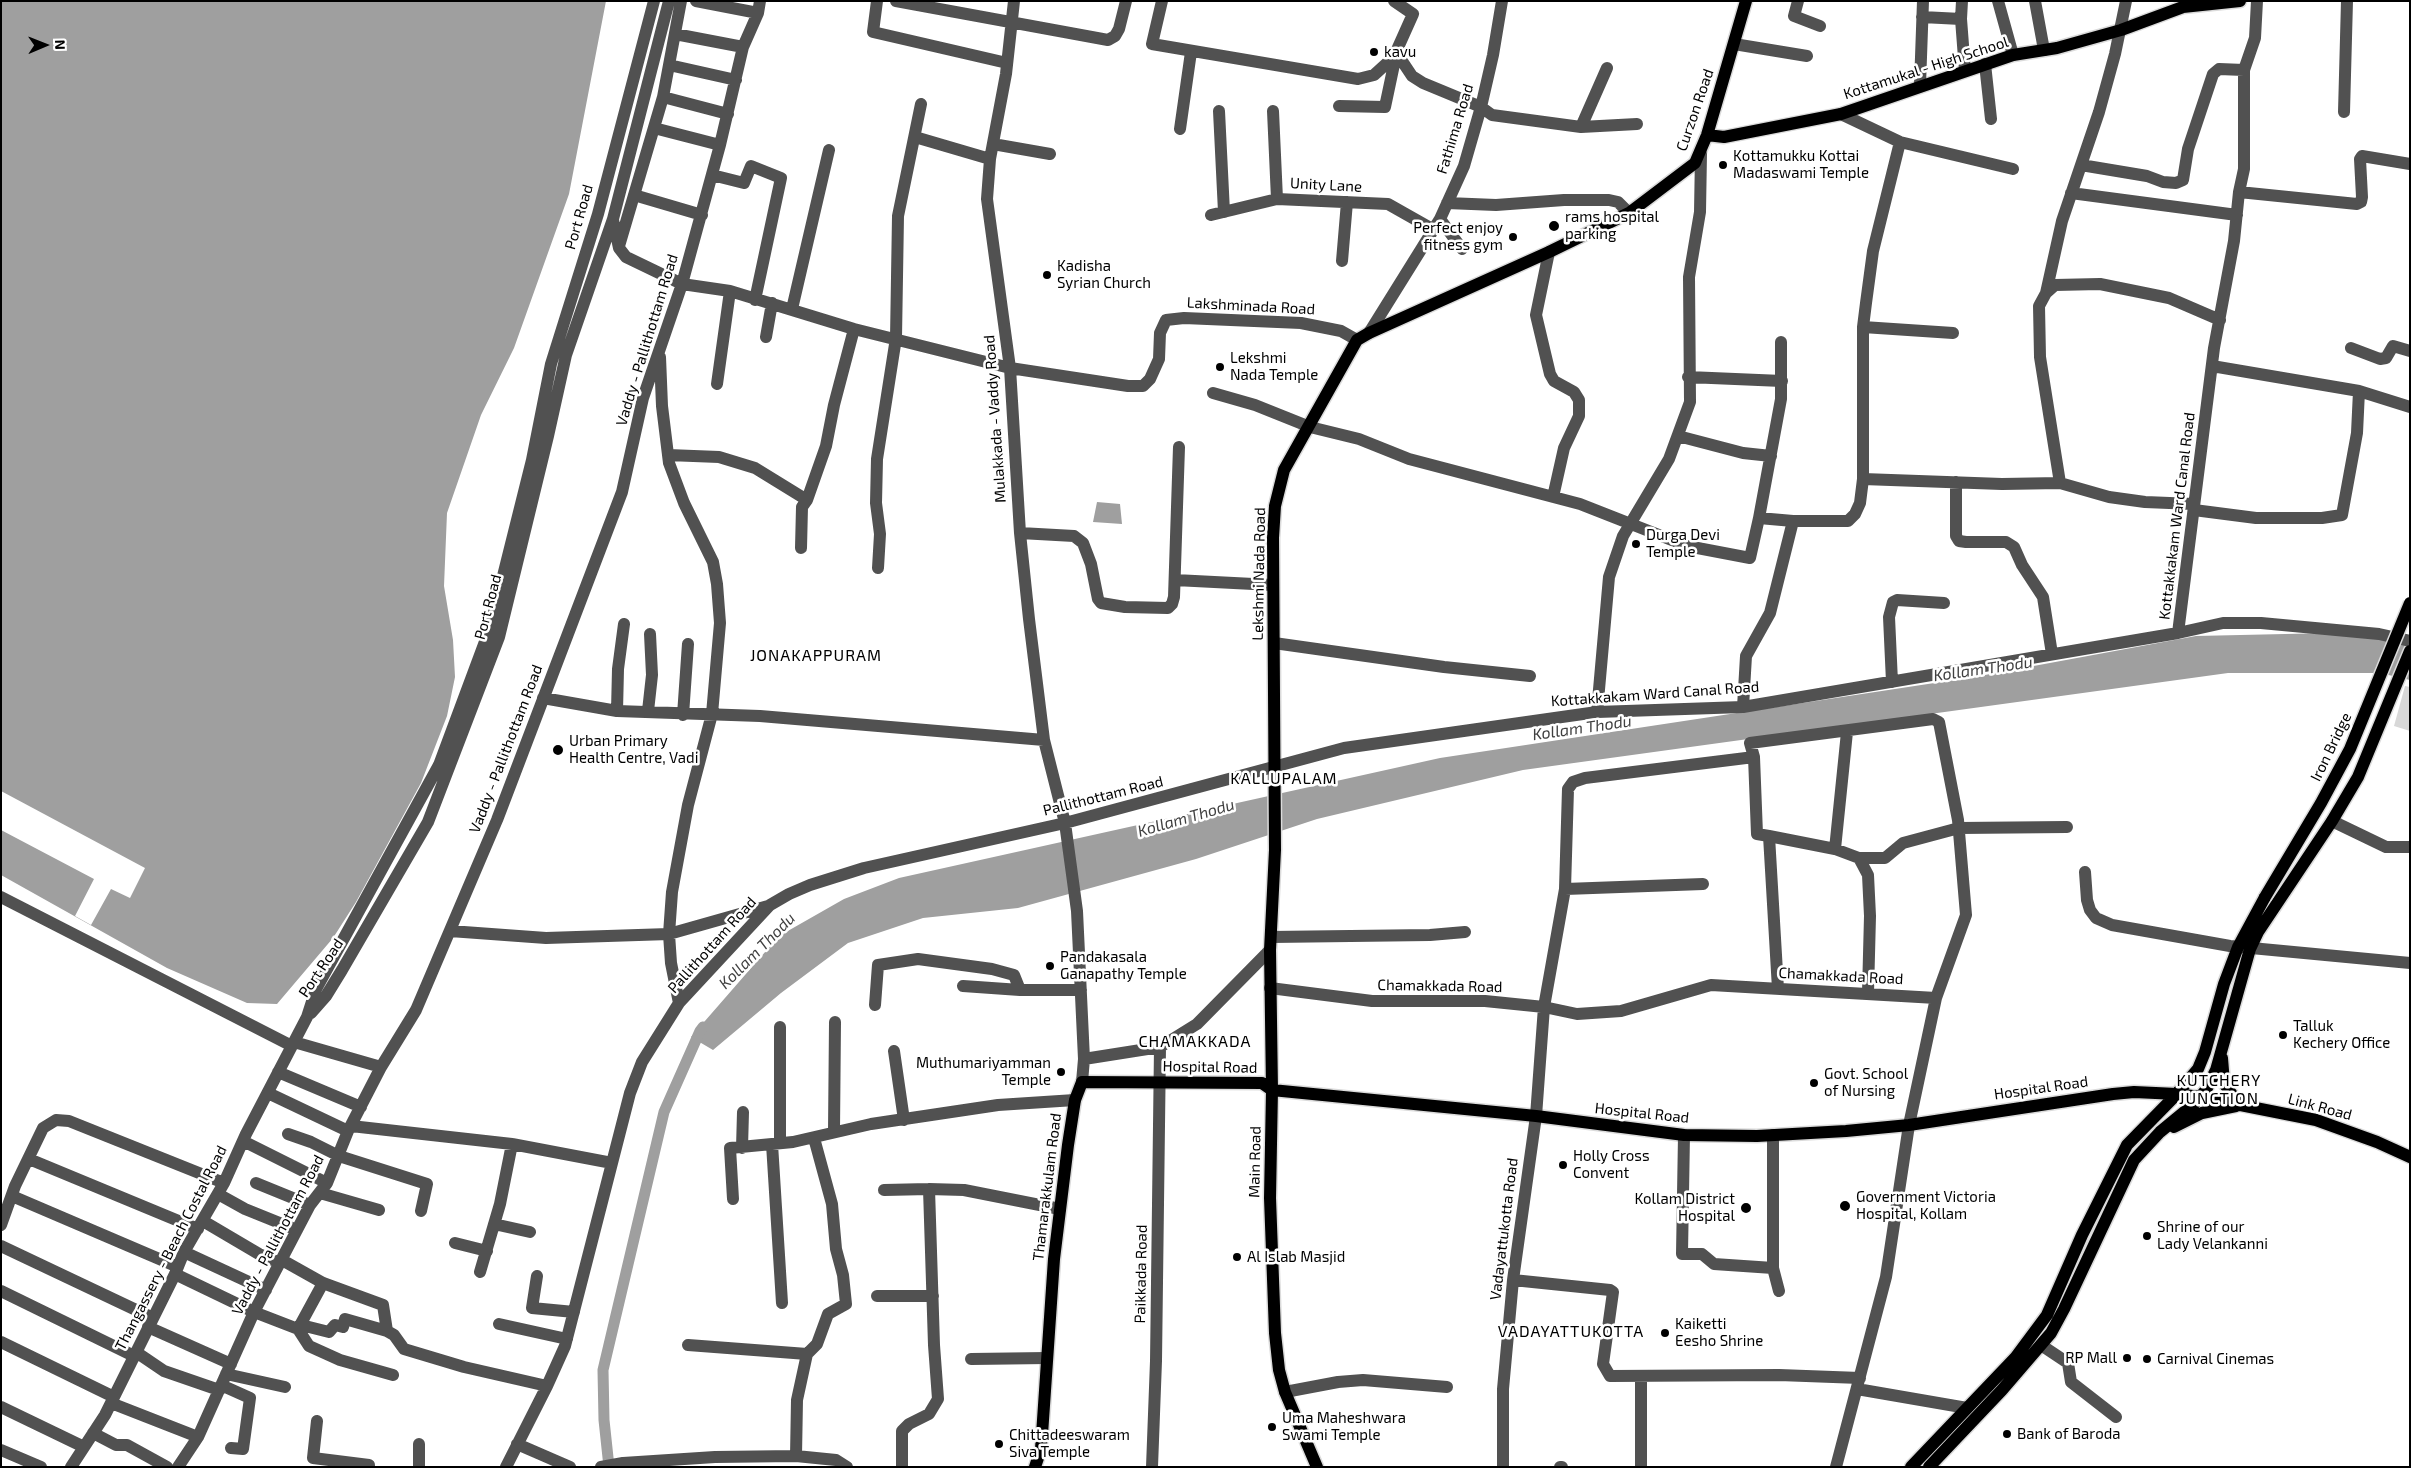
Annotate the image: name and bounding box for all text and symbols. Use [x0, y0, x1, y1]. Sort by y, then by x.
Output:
north arrow [20, 20, 70, 70]
street label: Kottamukal - High School [1841, 33, 2011, 103]
text: N [52, 40, 69, 50]
place label: kavu [1384, 43, 1416, 61]
marker: kavu [1368, 46, 1380, 58]
street label: Curzon Road [1673, 66, 1717, 154]
street label: Fathima Road [1433, 82, 1477, 176]
place label: Kottamukku Kottai Madaswami Temple [1733, 147, 1869, 182]
marker: Kottamukku Kottai Madaswami Temple [1717, 159, 1729, 171]
street label: Unity Lane [1290, 174, 1362, 196]
street label: Port Road [561, 182, 597, 252]
place label: rams hospital parking [1565, 208, 1659, 243]
place label: Perfect enjoy fitness gym [1413, 219, 1503, 254]
marker: rams hospital parking [1547, 219, 1561, 233]
marker: Perfect enjoy fitness gym [1507, 231, 1519, 243]
street label: Vaddy - Pallithottam Road [612, 252, 682, 428]
place label: Kadisha Syrian Church [1057, 257, 1151, 292]
marker: Kadisha Syrian Church [1041, 269, 1053, 281]
street label: Lakshminada Road [1186, 294, 1316, 318]
street label: Mulakkada - Vaddy Road [980, 335, 1010, 503]
place label: Lekshmi Nada Temple [1230, 349, 1318, 384]
marker: Lekshmi Nada Temple [1214, 361, 1226, 373]
street label: Kottakkakam Ward Canal Road [2155, 411, 2199, 621]
street label: Lekshmi Nada Road [1249, 507, 1269, 641]
place label: Durga Devi Temple [1646, 526, 1720, 561]
marker: Durga Devi Temple [1630, 538, 1642, 550]
street label: Port Road [471, 572, 505, 642]
district label: JONAKAPPURAM [748, 646, 884, 666]
water label: Kollam Thodu [1932, 653, 2034, 685]
street label: Vaddy - Pallithottam Road [466, 662, 546, 836]
street label: Kottakkakam Ward Canal Road [1550, 678, 1760, 710]
street label: Iron Bridge [2307, 710, 2355, 784]
water label: Kollam Thodu [1531, 712, 1633, 744]
place label: Urban Primary Health Centre, Vadi [569, 732, 698, 767]
marker: Urban Primary Health Centre, Vadi [551, 743, 565, 757]
district label: KALLUPALAM [1229, 769, 1339, 789]
street label: Pallithottam Road [1041, 772, 1165, 820]
water label: Kollam Thodu [1135, 795, 1237, 841]
street label: Pallithottam Road [664, 893, 760, 997]
water label: Kollam Thodu [715, 909, 799, 993]
street label: Port Road [295, 935, 347, 1001]
place label: Pandakasala Ganapathy Temple [1060, 948, 1187, 983]
marker: Pandakasala Ganapathy Temple [1044, 960, 1056, 972]
street label: Chamakkada Road [1778, 964, 1904, 988]
street label: Chamakkada Road [1377, 976, 1503, 996]
place label: Talluk Kechery Office [2293, 1017, 2390, 1052]
marker: Talluk Kechery Office [2277, 1029, 2289, 1041]
district label: CHAMAKKADA [1137, 1032, 1253, 1052]
place label: Muthumariyamman Temple [916, 1054, 1051, 1089]
street label: Hospital Road [1162, 1057, 1258, 1077]
place label: Govt. School of Nursing [1824, 1065, 1908, 1100]
marker: Muthumariyamman Temple [1055, 1066, 1067, 1078]
district label: KUTCHERY JUNCTION [2176, 1071, 2262, 1109]
street label: Hospital Road [1993, 1072, 2089, 1104]
marker: Govt. School of Nursing [1808, 1077, 1820, 1089]
street label: Link Road [2286, 1090, 2354, 1124]
street label: Hospital Road [1594, 1099, 1690, 1127]
street label: Thamarakkulam Road [1029, 1112, 1065, 1262]
street label: Main Road [1245, 1126, 1265, 1198]
street label: Thangassery - Beach Costal Road [111, 1143, 231, 1353]
place label: Holly Cross Convent [1573, 1147, 1650, 1182]
street label: Vaddy - Pallithottam Road [228, 1152, 328, 1318]
street label: Vadayattukotta Road [1486, 1157, 1522, 1301]
marker: Holly Cross Convent [1557, 1159, 1569, 1171]
place label: Government Victoria Hospital, Kollam [1856, 1188, 1996, 1223]
place label: Kollam District Hospital [1634, 1190, 1735, 1225]
marker: Government Victoria Hospital, Kollam [1838, 1199, 1852, 1213]
marker: Kollam District Hospital [1739, 1201, 1753, 1215]
place label: Shrine of our Lady Velankanni [2157, 1218, 2268, 1253]
street label: Paikkada Road [1131, 1224, 1151, 1324]
marker: Shrine of our Lady Velankanni [2141, 1230, 2153, 1242]
place label: Al Islab Masjid [1247, 1248, 1345, 1266]
marker: Al Islab Masjid [1231, 1251, 1243, 1263]
place label: Kaiketti Eesho Shrine [1675, 1315, 1763, 1350]
district label: VADAYATTUKOTTA [1496, 1322, 1646, 1342]
marker: Kaiketti Eesho Shrine [1659, 1327, 1671, 1339]
place label: RP Mall [2065, 1349, 2117, 1367]
place label: Carnival Cinemas [2157, 1350, 2274, 1368]
marker: RP Mall [2121, 1352, 2133, 1364]
marker: Carnival Cinemas [2141, 1353, 2153, 1365]
place label: Uma Maheshwara Swami Temple [1282, 1409, 1406, 1444]
marker: Uma Maheshwara Swami Temple [1266, 1421, 1278, 1433]
place label: Bank of Baroda [2017, 1425, 2120, 1443]
place label: Chittadeeswaram Siva Temple [1009, 1426, 1130, 1461]
marker: Bank of Baroda [2001, 1428, 2013, 1440]
marker: Chittadeeswaram Siva Temple [993, 1438, 1005, 1450]

